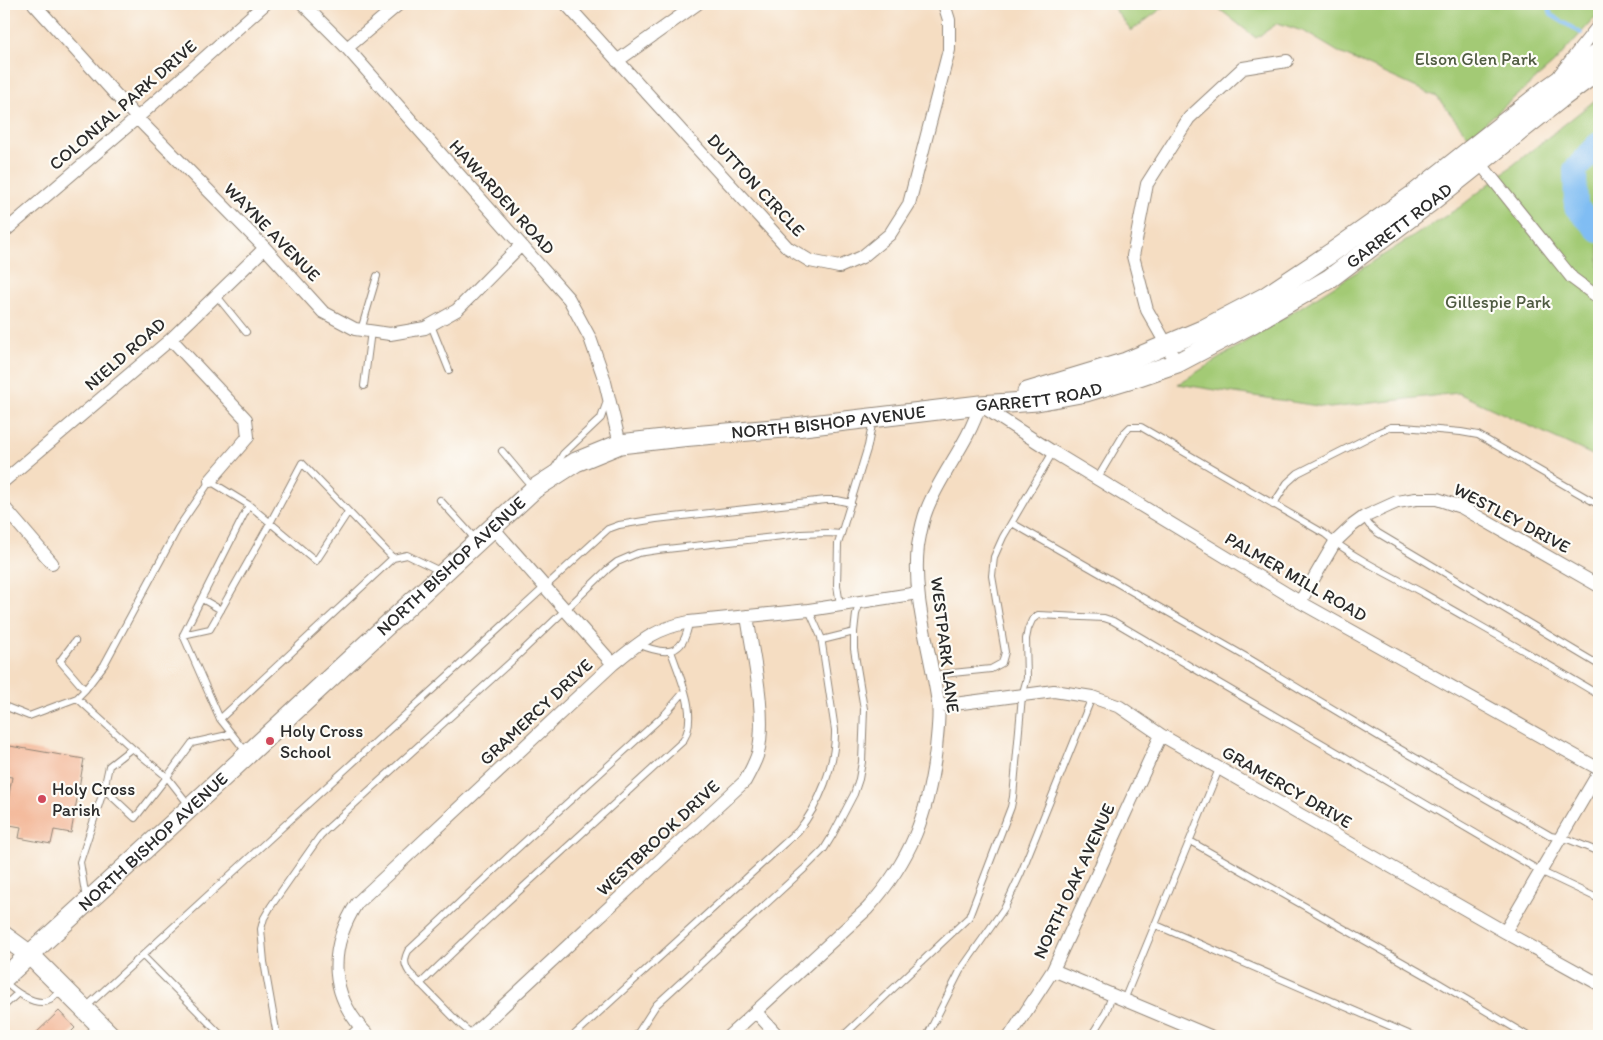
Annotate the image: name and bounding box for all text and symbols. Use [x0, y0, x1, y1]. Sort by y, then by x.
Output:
street label: COLONIAL PARK DRIVE [45, 35, 201, 175]
park label: Elson Glen Park [1415, 48, 1538, 70]
street label: DUTTON CIRCLE [703, 129, 810, 241]
street label: HAWARDEN ROAD [444, 135, 560, 259]
street label: WAYNE AVENUE [219, 178, 325, 286]
street label: GARRETT ROAD [1342, 178, 1457, 273]
park label: Gillespie Park [1445, 291, 1552, 313]
street label: NIELD ROAD [80, 313, 170, 395]
street label: GARRETT ROAD [974, 377, 1105, 416]
street label: NORTH BISHOP AVENUE [730, 401, 927, 444]
street label: WESTLEY DRIVE [1450, 478, 1574, 558]
street label: NORTH BISHOP AVENUE [372, 491, 530, 640]
street label: PALMER MILL ROAD [1221, 527, 1371, 627]
street label: WESTPARK LANE [926, 576, 964, 714]
street label: GRAMERCY DRIVE [475, 654, 597, 770]
place label: Holy Cross School [280, 720, 363, 763]
marker: Holy Cross School [264, 735, 276, 747]
street label: GRAMERCY DRIVE [1218, 741, 1356, 833]
street label: NORTH BISHOP AVENUE [74, 767, 232, 916]
street label: WESTBROOK DRIVE [592, 775, 724, 901]
place label: Holy Cross Parish [52, 778, 135, 821]
marker: Holy Cross Parish [36, 793, 48, 805]
street label: NORTH OAK AVENUE [1028, 800, 1120, 962]

